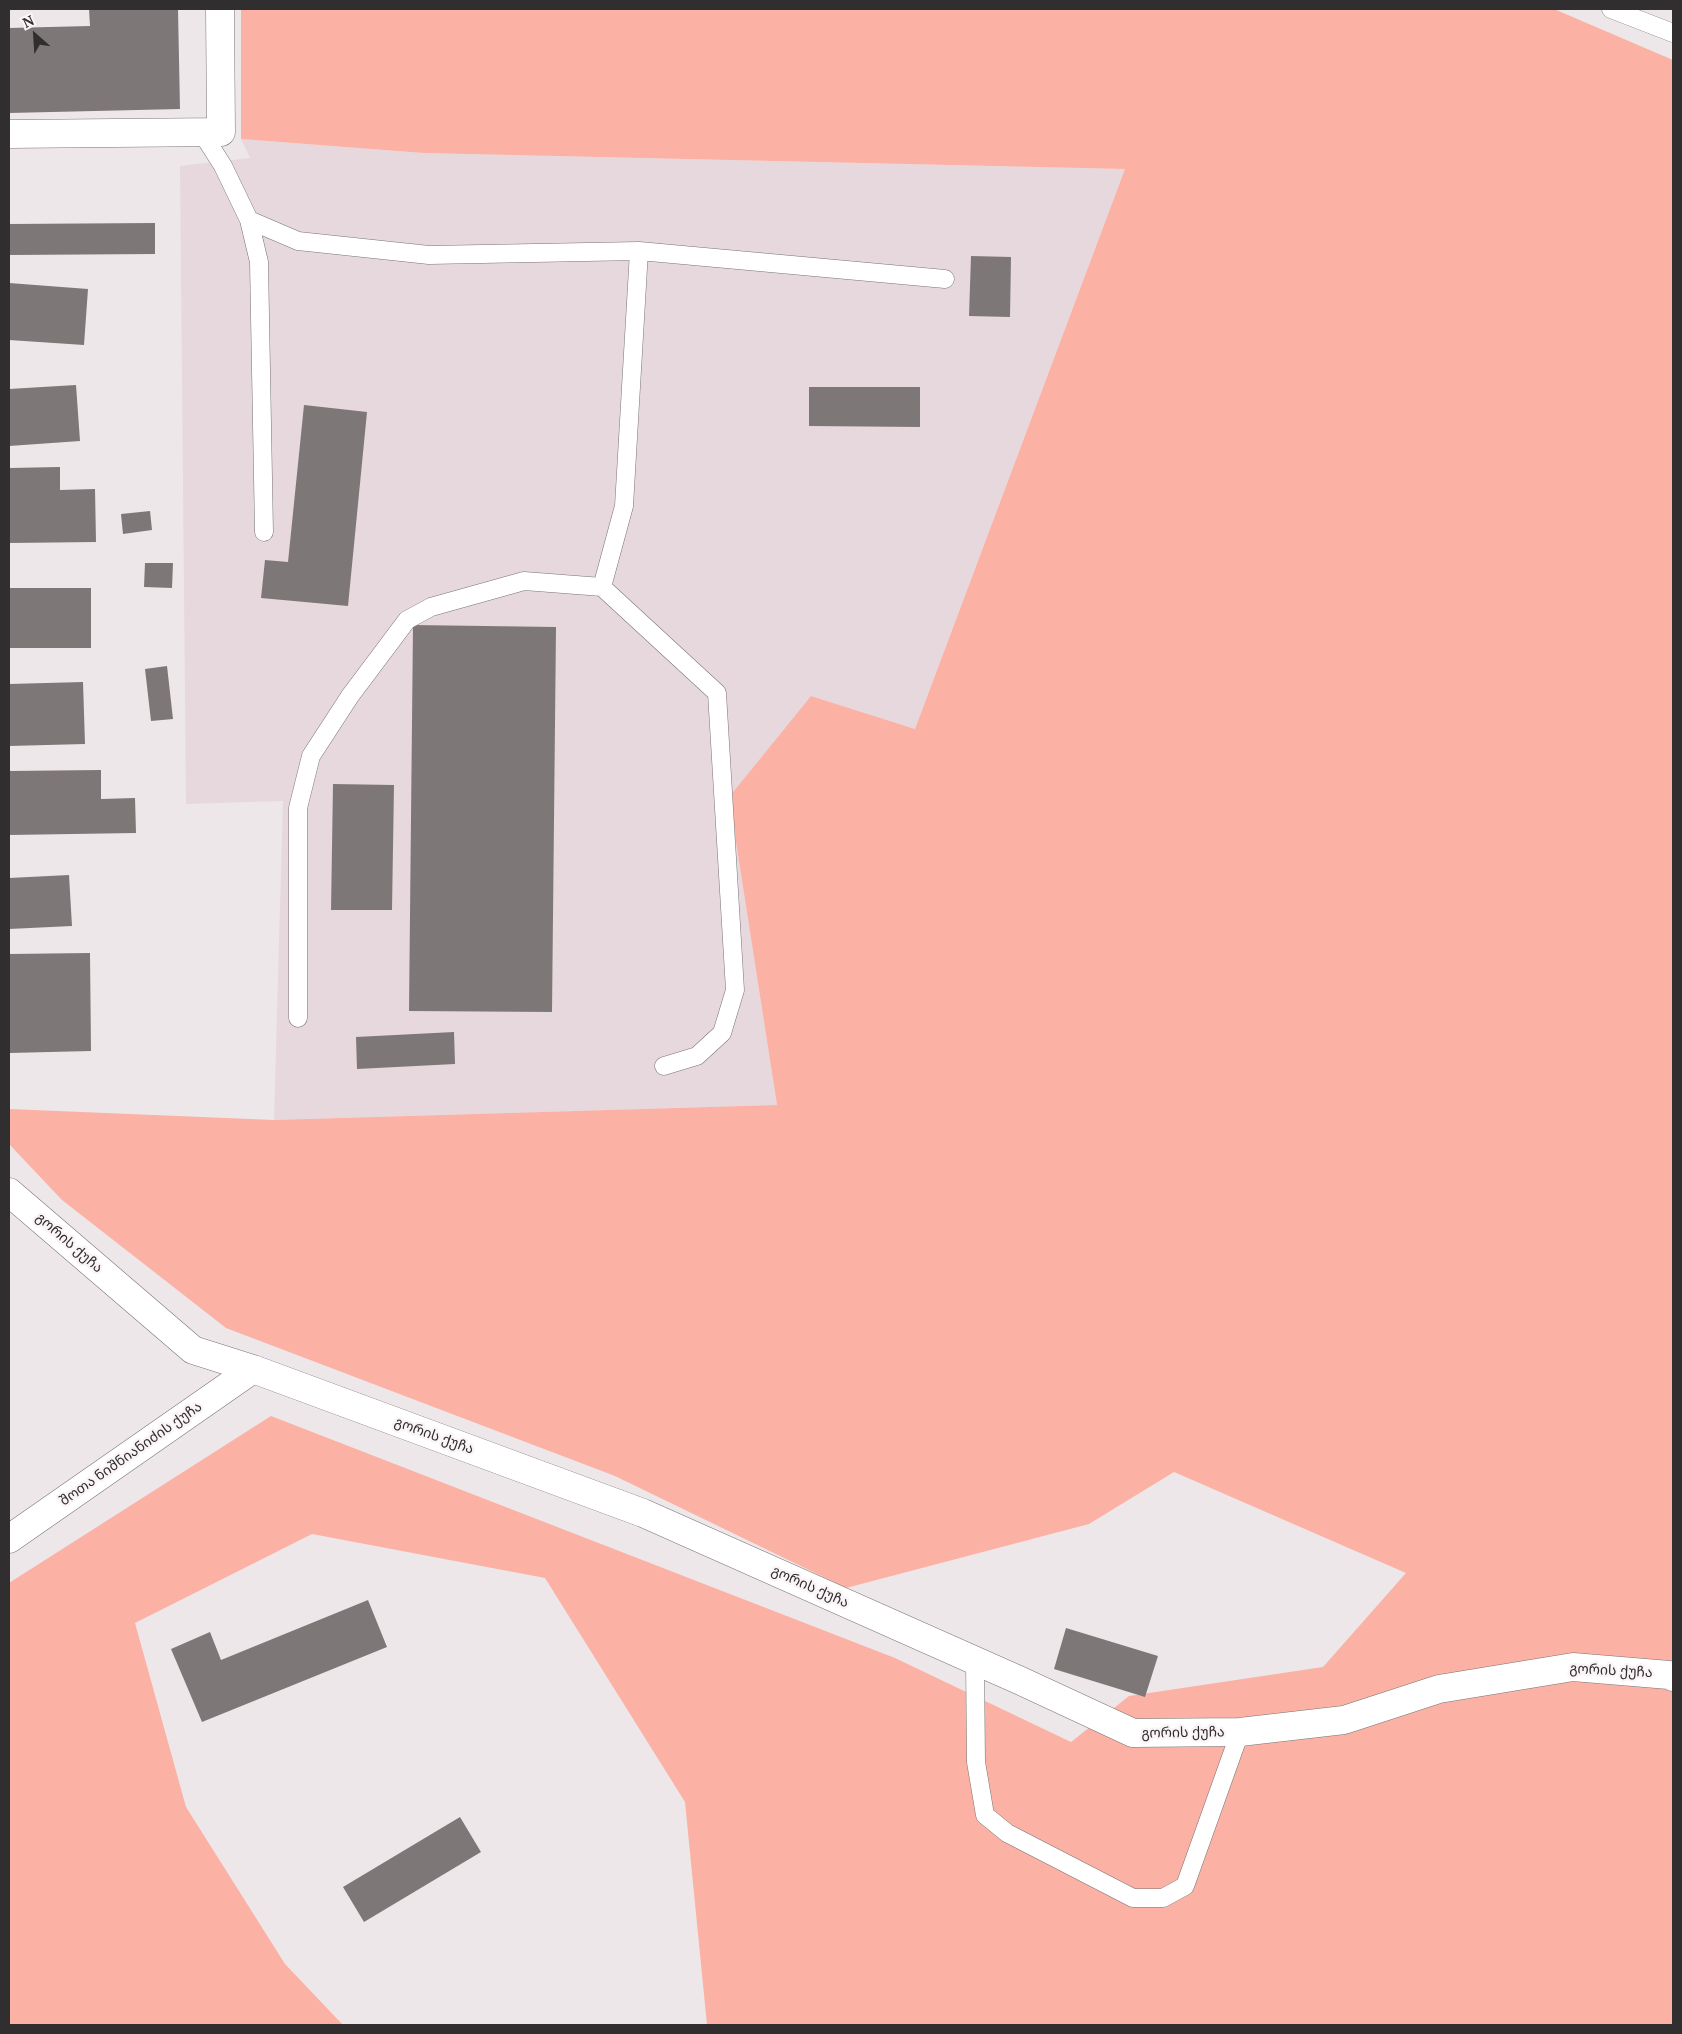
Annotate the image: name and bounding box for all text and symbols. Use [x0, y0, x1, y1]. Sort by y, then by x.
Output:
north arrow [10, 10, 60, 60]
text: N [19, 10, 37, 32]
street label: გორის ქუჩა [32, 1209, 106, 1277]
street label: შოთა ნიშნიანიძის ქუჩა [57, 1398, 205, 1510]
street label: გორის ქუჩა [392, 1414, 476, 1458]
street label: გორის ქუჩა [769, 1562, 851, 1612]
street label: გორის ქუჩა [1569, 1660, 1653, 1682]
street label: გორის ქუჩა [1141, 1724, 1225, 1742]

